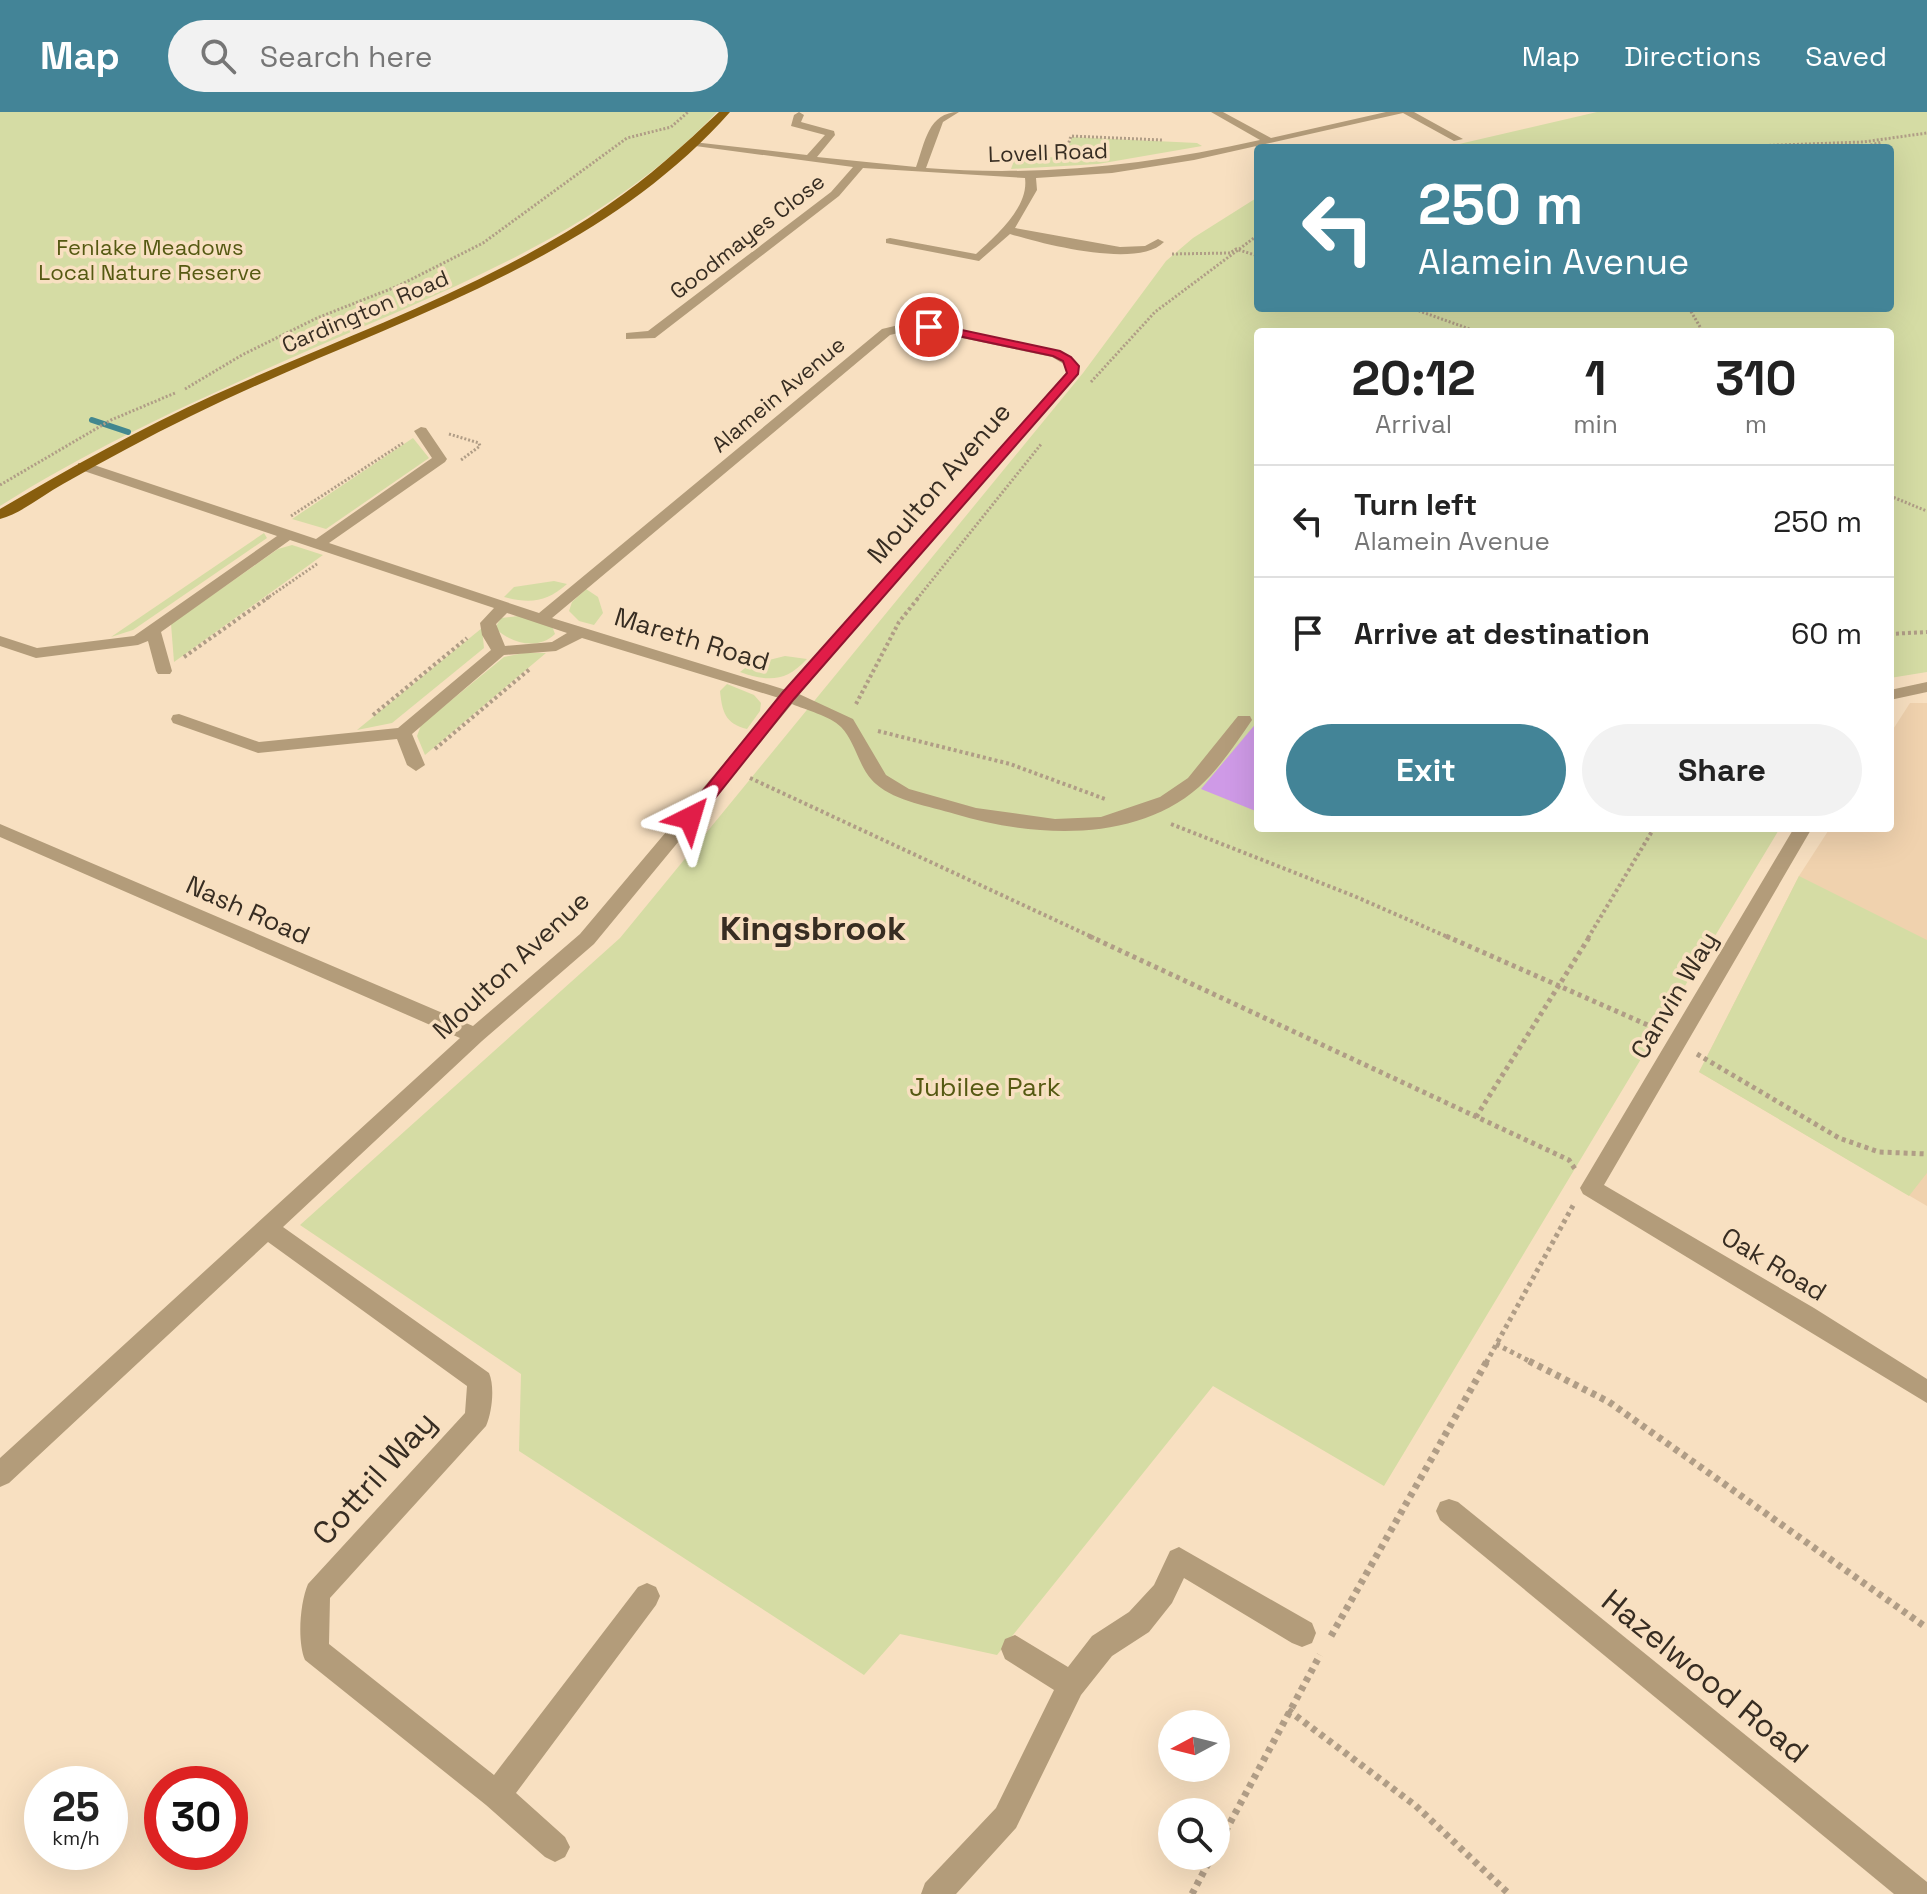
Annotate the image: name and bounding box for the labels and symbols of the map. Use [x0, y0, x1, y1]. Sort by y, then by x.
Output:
street label: Lovell Road [988, 136, 1108, 168]
street label: Goodmayes Close [664, 167, 830, 305]
park label: Fenlake Meadows Local Nature Reserve [38, 233, 262, 286]
street label: Cardington Road [277, 263, 453, 359]
pin [895, 293, 963, 361]
street label: Alamein Avenue [706, 330, 850, 458]
street label: Moulton Avenue [860, 395, 1018, 571]
street label: Mareth Road [610, 599, 774, 679]
position arrow [648, 776, 732, 860]
street label: Nash Road [181, 868, 315, 952]
street label: Moulton Avenue [425, 884, 597, 1046]
district label: Kingsbrook [720, 907, 906, 950]
street label: Canvin Way [1623, 925, 1725, 1065]
park label: Jubilee Park [909, 1070, 1061, 1104]
street label: Oak Road [1715, 1219, 1833, 1309]
street label: Cottril Way [303, 1403, 445, 1553]
street label: Hazelwood Road [1594, 1580, 1816, 1772]
north arrow [1158, 1710, 1230, 1782]
speed limit sign: 30 [144, 1766, 248, 1870]

